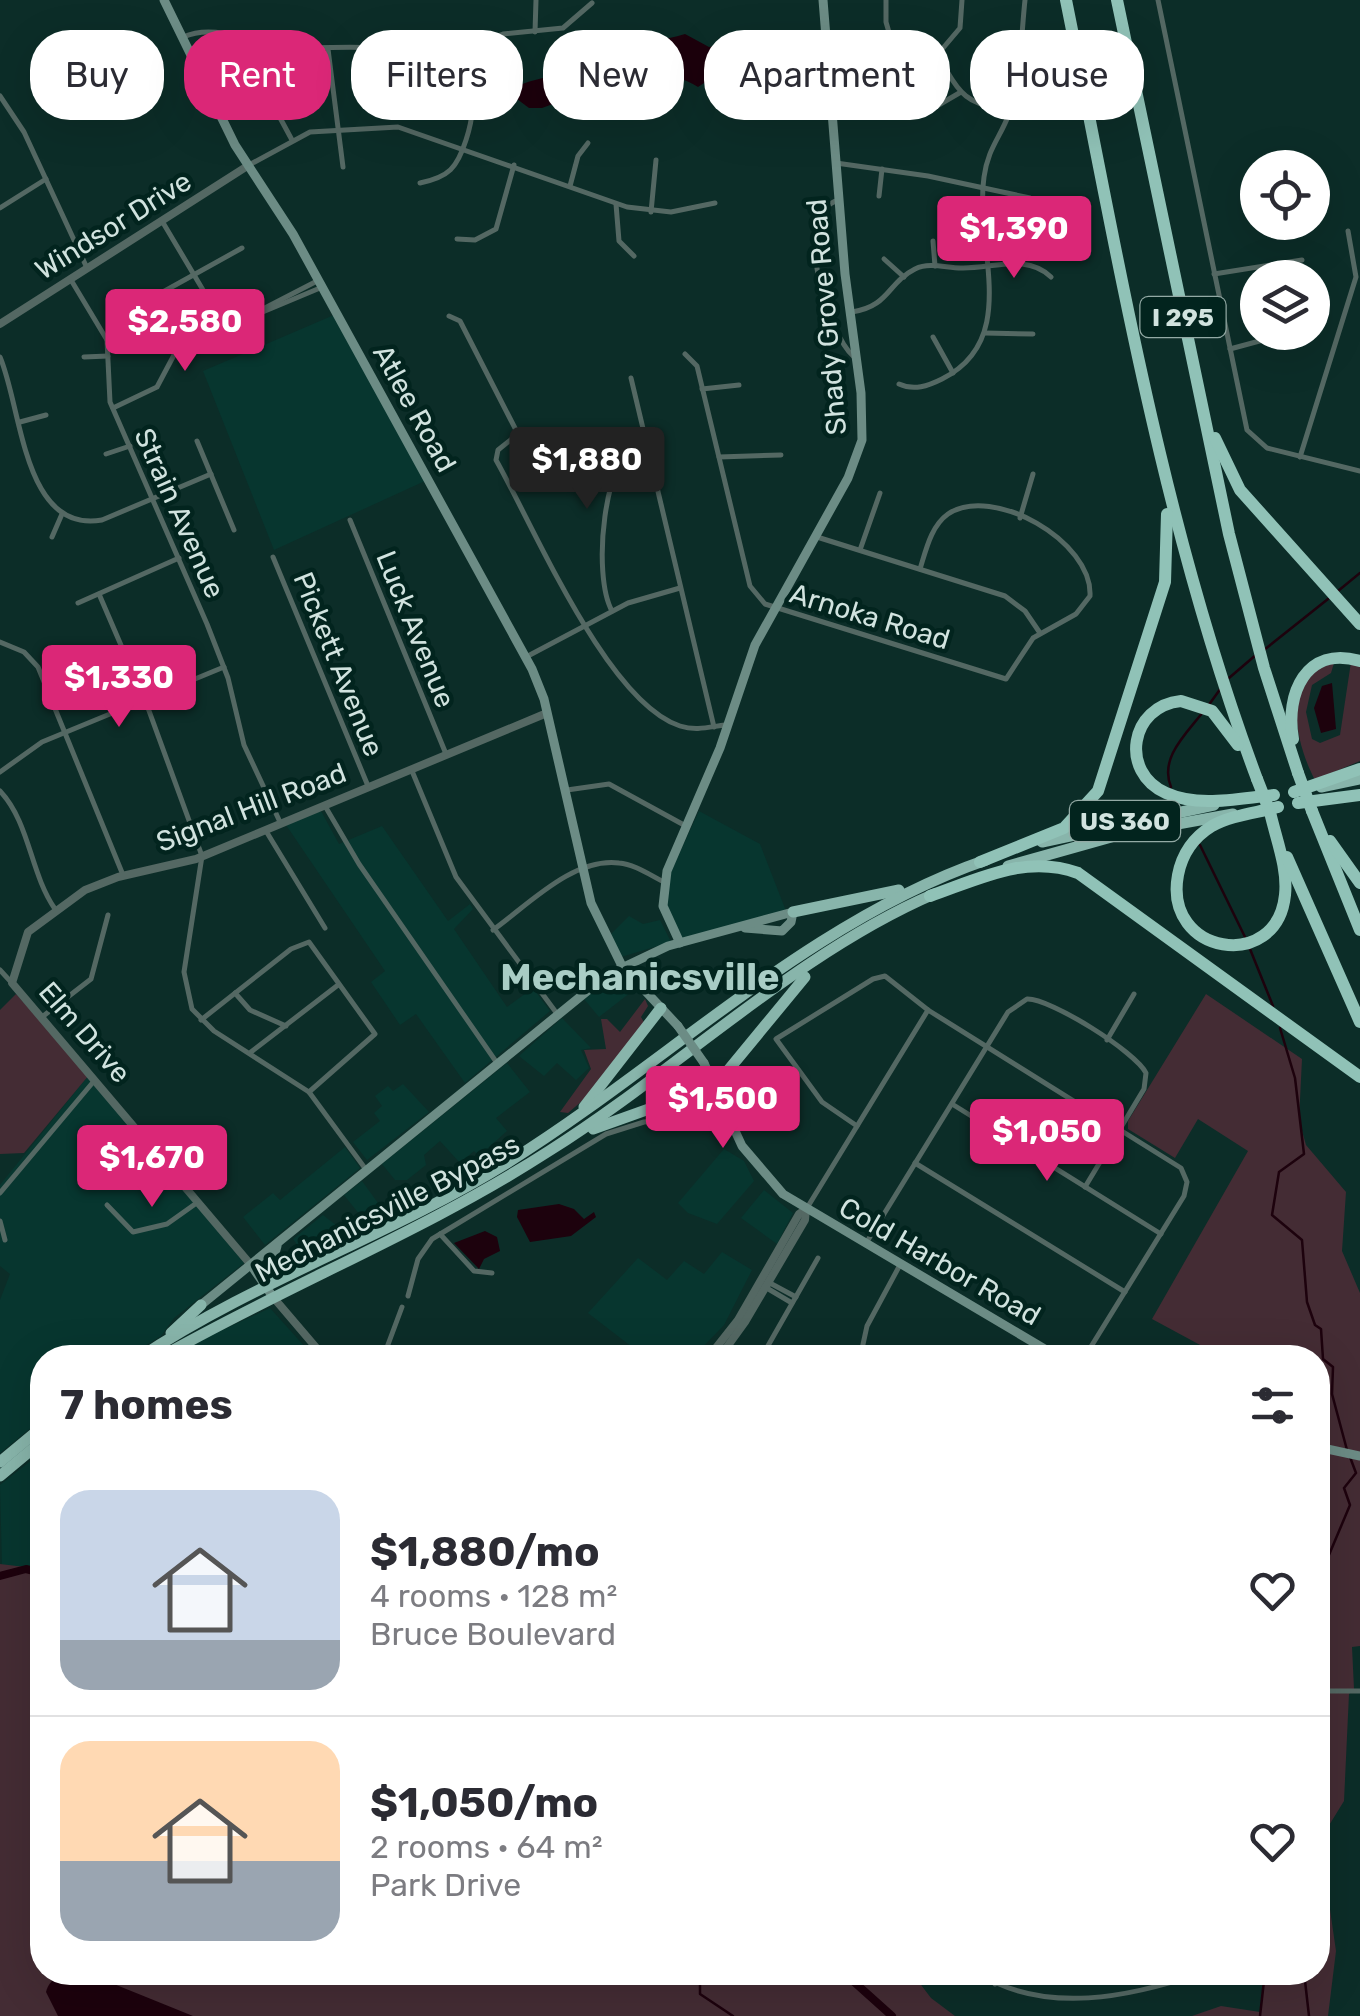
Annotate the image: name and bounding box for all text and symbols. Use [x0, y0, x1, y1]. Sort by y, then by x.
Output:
chip: Buy [30, 30, 164, 120]
chip: Rent [184, 30, 331, 120]
chip: Filters [351, 30, 523, 120]
chip: New [543, 30, 684, 120]
chip: Apartment [704, 30, 950, 120]
chip: House [970, 30, 1144, 120]
map controls [1240, 150, 1330, 350]
button: locate [1240, 150, 1330, 240]
street label: Windsor Drive [29, 164, 197, 286]
pin: $1,390 [933, 196, 1095, 281]
street label: Shady Grove Road [800, 197, 853, 436]
text: $1,390 [959, 209, 1069, 247]
button: layers [1240, 260, 1330, 350]
pin: $2,580 [104, 289, 266, 374]
road number: I 295 [1140, 297, 1226, 337]
text: $2,580 [127, 302, 243, 340]
street label: Atlee Road [366, 339, 463, 478]
street label: Strain Avenue [127, 423, 232, 603]
pin: $1,880 [506, 427, 668, 512]
text: $1,880 [531, 440, 643, 478]
street label: Luck Avenue [369, 546, 462, 712]
street label: Pickett Avenue [287, 567, 390, 761]
street label: Arnoka Road [786, 577, 954, 656]
pin: $1,330 [38, 645, 200, 730]
text: $1,330 [64, 658, 174, 696]
street label: Signal Hill Road [152, 756, 351, 859]
road number: US 360 [1070, 801, 1180, 841]
district label: Mechanicsville [500, 954, 780, 1000]
street label: Elm Drive [32, 975, 137, 1090]
pin: $1,500 [642, 1066, 804, 1151]
text: $1,500 [668, 1079, 778, 1117]
pin: $1,050 [966, 1099, 1128, 1184]
text: $1,050 [992, 1112, 1102, 1150]
pin: $1,670 [71, 1125, 233, 1210]
street label: Mechanicsville Bypass [250, 1127, 525, 1289]
text: $1,670 [99, 1138, 205, 1176]
street label: Cold Harbor Road [833, 1190, 1046, 1332]
icon: filters [1245, 1378, 1300, 1433]
text: 7 homes [60, 1380, 233, 1430]
text: $1,880/mo [370, 1527, 600, 1577]
icon: home [140, 1530, 260, 1650]
icon: heart [1245, 1563, 1300, 1618]
text: 4 rooms · 128 m² [370, 1577, 617, 1615]
text: Bruce Boulevard [370, 1615, 616, 1653]
text: $1,050/mo [370, 1778, 598, 1828]
icon: home [140, 1781, 260, 1901]
icon: heart [1245, 1814, 1300, 1869]
text: 2 rooms · 64 m² [370, 1828, 603, 1866]
text: Park Drive [370, 1866, 521, 1904]

